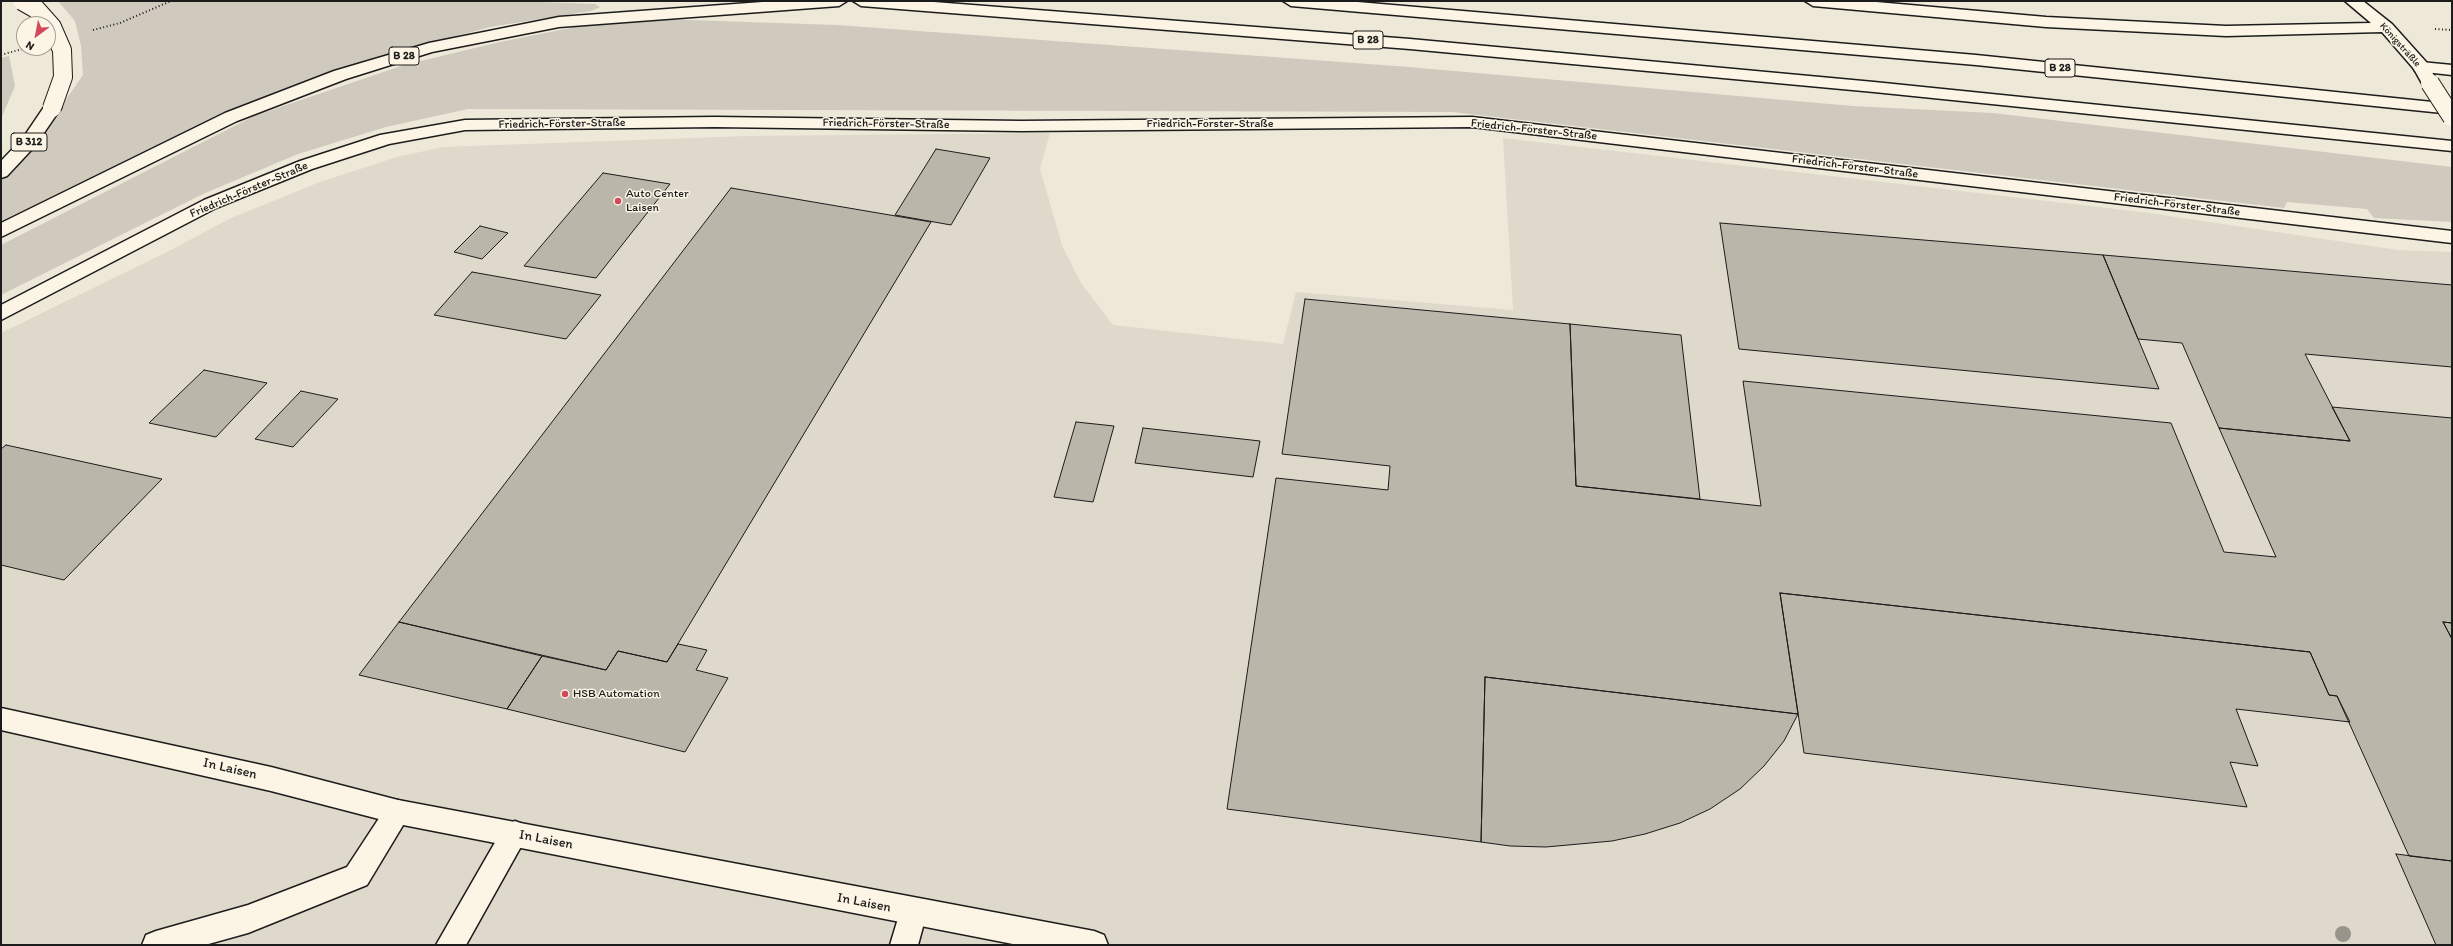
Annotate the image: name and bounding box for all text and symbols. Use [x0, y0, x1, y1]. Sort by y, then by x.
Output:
north arrow [16, 16, 56, 56]
street label: Königsträßle [2377, 20, 2423, 70]
road number: B 28 [1353, 31, 1383, 49]
text: N [23, 38, 37, 53]
road number: B 28 [389, 47, 419, 65]
road number: B 28 [2045, 59, 2075, 77]
street label: Friedrich-Förster-Straße [498, 116, 626, 132]
street label: Friedrich-Förster-Straße [822, 116, 950, 132]
street label: Friedrich-Förster-Straße [1470, 116, 1598, 144]
street label: Friedrich-Förster-Straße [1146, 117, 1274, 131]
road number: B 312 [11, 133, 47, 151]
street label: Friedrich-Förster-Straße [1791, 152, 1919, 182]
street label: Friedrich-Förster-Straße [188, 159, 310, 221]
place label: Auto Center Laisen [626, 187, 689, 215]
street label: Friedrich-Förster-Straße [2113, 190, 2241, 220]
marker: Auto Center Laisen [613, 196, 623, 206]
place label: HSB Automation [573, 687, 660, 701]
marker: HSB Automation [560, 689, 570, 699]
street label: In Laisen [201, 755, 259, 783]
street label: In Laisen [518, 827, 574, 853]
street label: In Laisen [836, 890, 892, 916]

